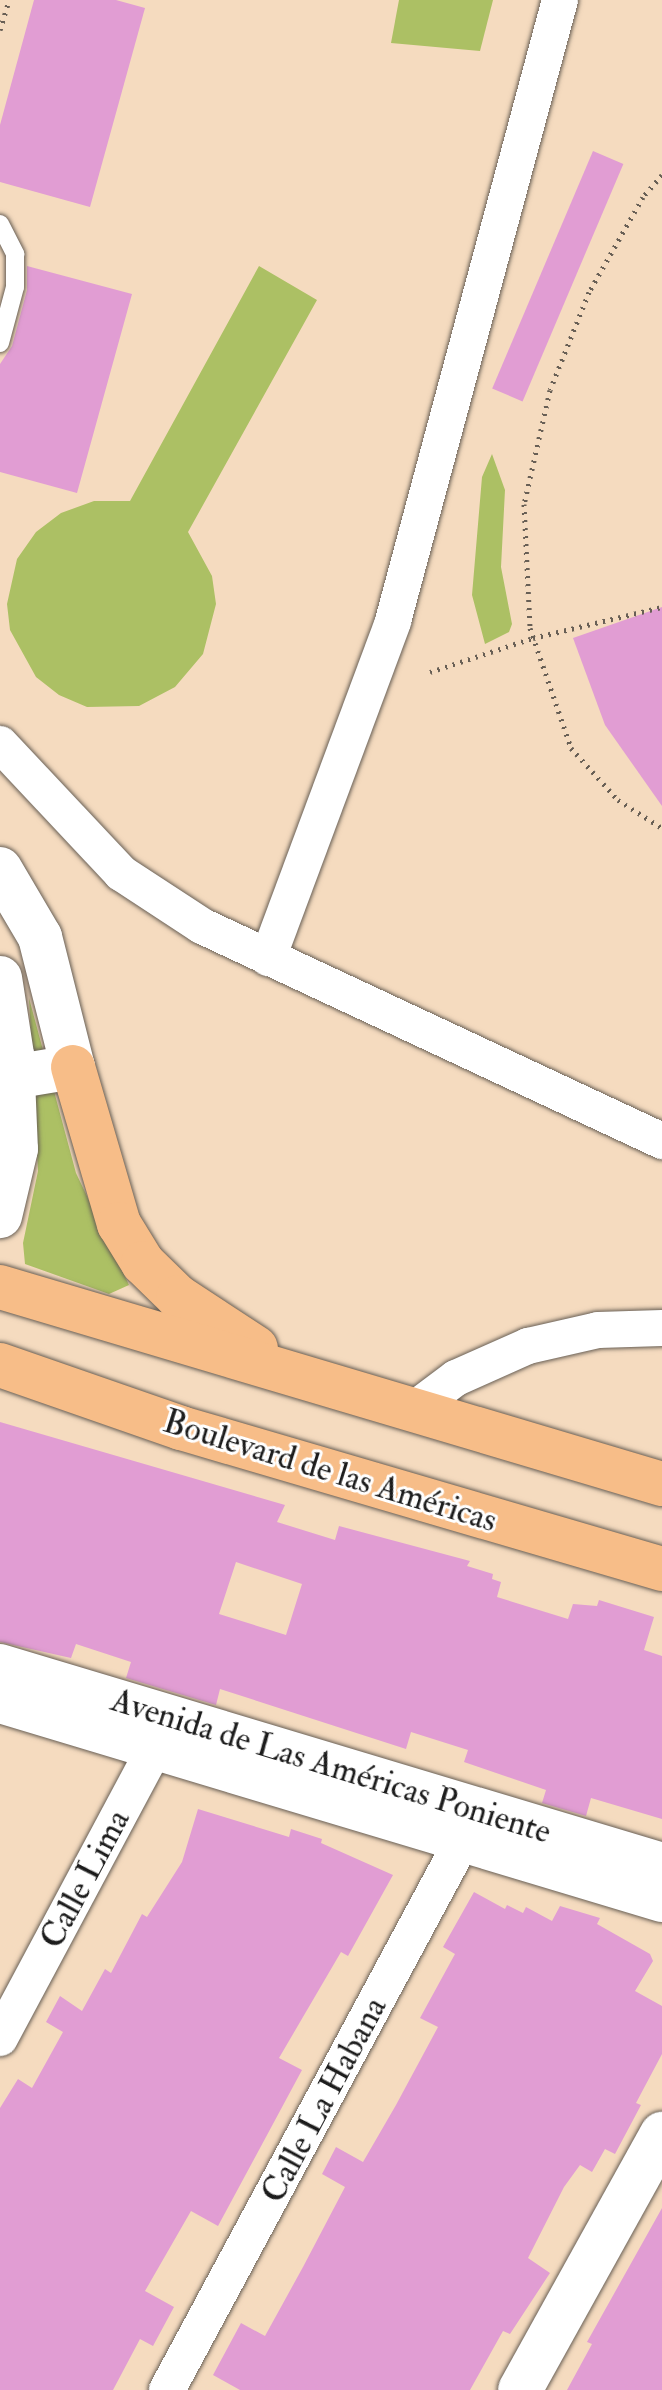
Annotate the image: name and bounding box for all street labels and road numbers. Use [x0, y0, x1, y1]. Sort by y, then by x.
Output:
street label: Boulevard de las Américas [158, 1401, 502, 1541]
street label: Avenida de Las Américas Poniente [106, 1680, 556, 1852]
street label: Calle Lima [31, 1803, 139, 1955]
street label: Calle La Habana [253, 1990, 395, 2210]

